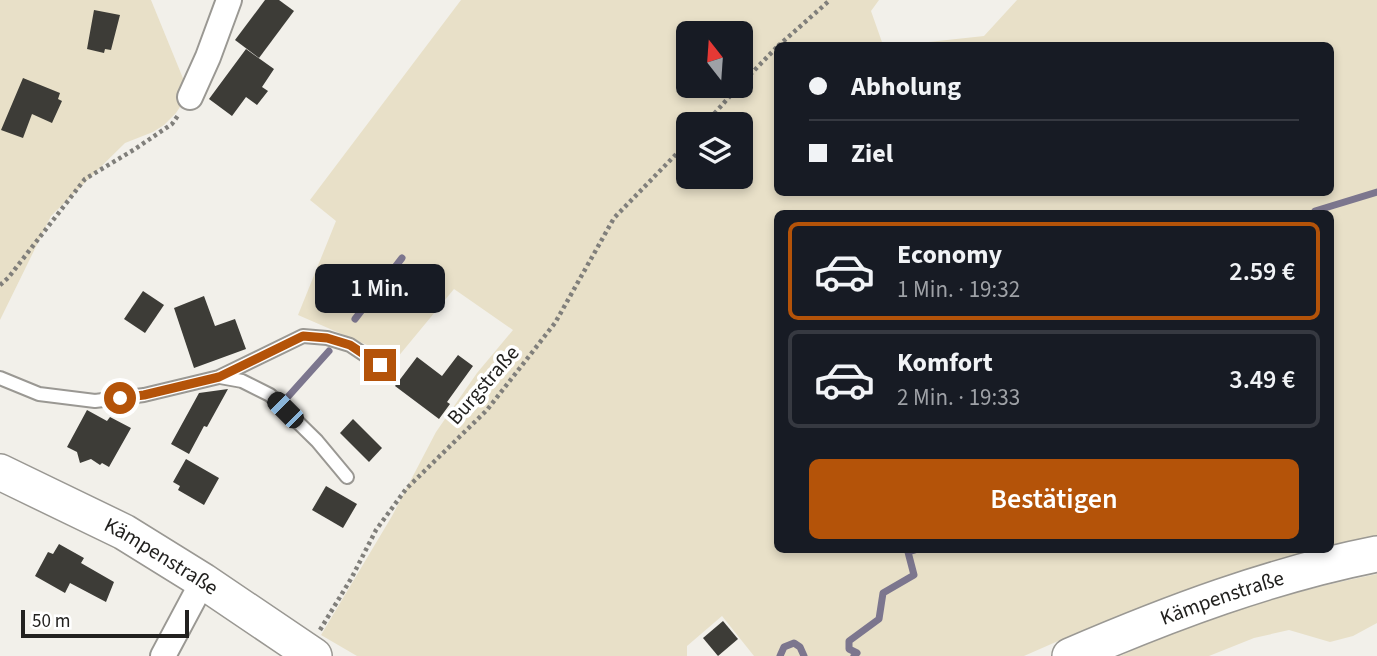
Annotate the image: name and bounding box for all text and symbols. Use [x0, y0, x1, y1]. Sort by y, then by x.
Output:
north arrow [676, 21, 752, 98]
map controls [676, 21, 753, 189]
text: Abholung [851, 68, 961, 105]
button: layers [676, 112, 753, 189]
text: Ziel [851, 135, 893, 172]
text: Economy [897, 236, 1002, 273]
icon: car [813, 240, 876, 303]
text: 2.59 € [1229, 253, 1295, 290]
callout: 1 Min. [315, 264, 445, 312]
text: 1 Min. [351, 272, 409, 305]
text: 1 Min. · 19:32 [897, 273, 1020, 306]
street label: Burgstraße [440, 339, 526, 431]
text: Komfort [897, 344, 993, 381]
icon: car [813, 348, 876, 411]
route end [364, 349, 396, 381]
text: 3.49 € [1229, 361, 1295, 398]
text: 2 Min. · 19:33 [897, 381, 1020, 414]
route start [104, 382, 136, 414]
car [263, 388, 308, 432]
button: Bestätigen [809, 459, 1299, 539]
street label: Kämpenstraße [99, 510, 225, 602]
street label: Kämpenstraße [1156, 563, 1288, 633]
scale bar [21, 607, 189, 639]
text: 50 m [32, 608, 70, 635]

